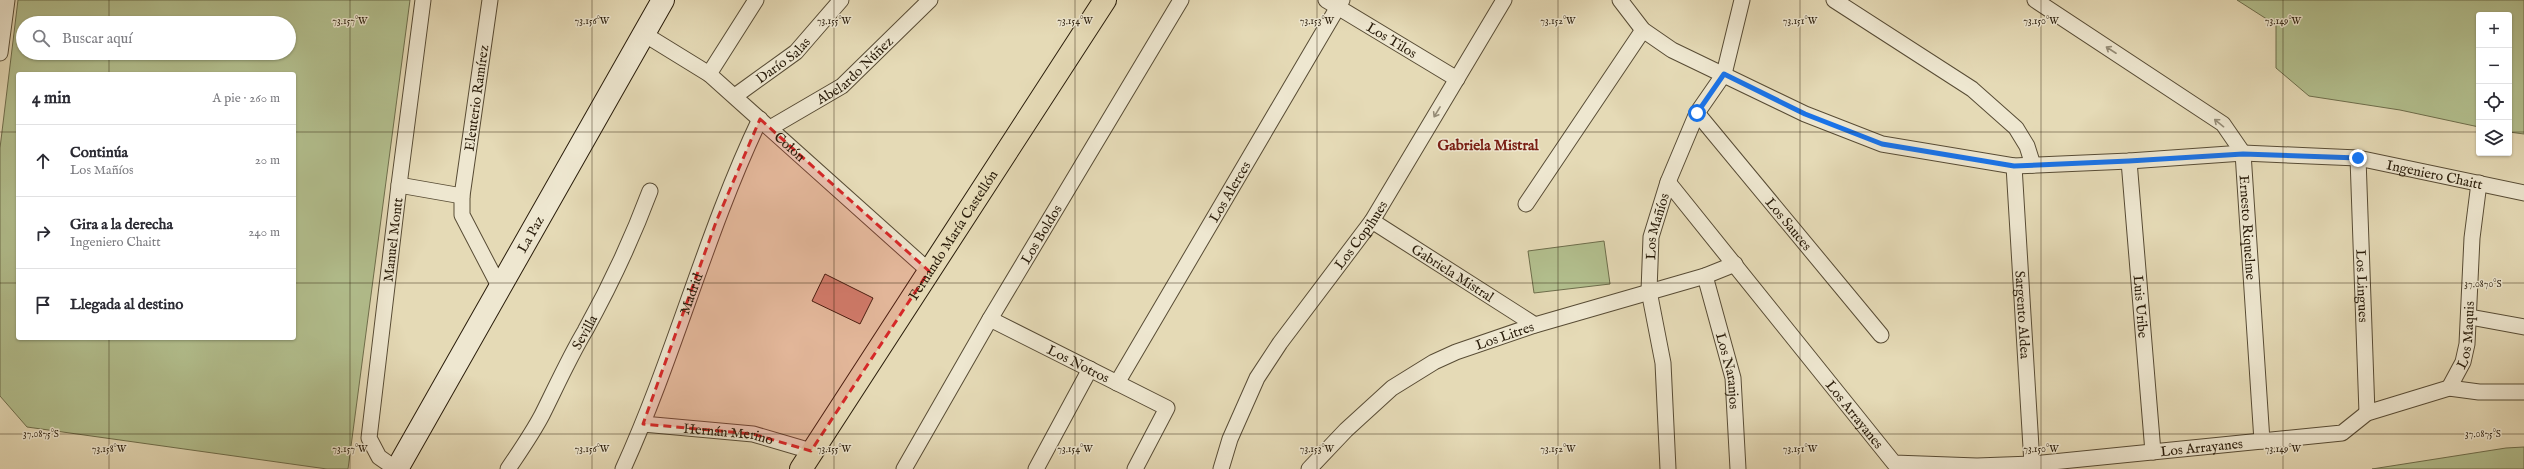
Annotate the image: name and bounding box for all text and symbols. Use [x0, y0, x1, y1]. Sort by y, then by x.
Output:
map controls [2476, 12, 2512, 156]
button: + [2476, 12, 2512, 48]
text: 73.157°W [332, 15, 368, 28]
text: 73.156°W [575, 15, 610, 28]
text: 73.155°W [817, 15, 852, 28]
text: 73.154°W [1057, 15, 1093, 28]
text: 73.153°W [1300, 15, 1335, 28]
text: 73.152°W [1540, 15, 1576, 28]
text: 73.151°W [1783, 15, 1818, 28]
text: 73.150°W [2023, 15, 2059, 28]
text: 73.149°W [2265, 15, 2302, 28]
search box [16, 16, 296, 60]
street label: Los Tilos [1363, 18, 1420, 63]
icon: search [30, 27, 52, 49]
text: Buscar aquí [62, 29, 132, 48]
street label: Abelardo Núñez [813, 33, 898, 109]
street label: Darío Salas [753, 34, 815, 88]
street label: Eleuterio Ramírez [461, 43, 493, 152]
one-way arrow [2106, 46, 2117, 55]
button: − [2476, 48, 2512, 84]
button: locate [2476, 84, 2512, 120]
text: 4 min [32, 88, 71, 109]
text: A pie · 260 m [213, 90, 280, 107]
route start [1688, 104, 1706, 122]
one-way arrow [1433, 106, 1441, 117]
one-way arrow [2214, 118, 2225, 127]
button: layers [2476, 120, 2512, 156]
street label: Colón [770, 128, 809, 166]
district label: Gabriela Mistral [1437, 136, 1539, 155]
text: Continúa [70, 143, 128, 162]
route end [2349, 149, 2367, 167]
icon: ahead [32, 150, 54, 172]
text: 20 m [255, 152, 280, 169]
street label: Ingeniero Chaitt [2385, 156, 2484, 194]
street label: Los Alerces [1205, 158, 1255, 226]
text: Los Mañíos [70, 162, 134, 179]
street label: Fernando María Castellón [905, 167, 1003, 304]
street label: Ernesto Riquelme [2234, 174, 2259, 281]
street label: Los Mañíos [1642, 191, 1674, 260]
street label: Los Sauces [1761, 194, 1815, 255]
street label: Manuel Montt [380, 196, 407, 283]
street label: Los Copihues [1331, 197, 1392, 273]
street label: Los Boldos [1017, 201, 1067, 267]
street label: La Paz [513, 213, 549, 256]
text: Gira a la derecha [70, 215, 173, 234]
icon: right [32, 222, 54, 244]
text: 240 m [248, 224, 280, 241]
text: Ingeniero Chaitt [70, 234, 161, 251]
street label: Gabriela Mistral [1408, 240, 1497, 307]
street label: Los Lingues [2351, 249, 2372, 323]
street label: Madrid [676, 270, 708, 317]
street label: Sargento Aldea [2010, 270, 2034, 360]
street label: Luis Uribe [2128, 274, 2152, 339]
text: 37.0870°S [2464, 278, 2502, 291]
icon: arrive [32, 294, 54, 316]
text: Llegada al destino [70, 295, 183, 314]
street label: Los Maquis [2453, 301, 2479, 372]
street label: Sevilla [568, 311, 603, 353]
street label: Los Litres [1473, 318, 1537, 355]
street label: Los Naranjos [1711, 331, 1743, 410]
street label: Los Notros [1044, 341, 1112, 388]
street label: Los Arrayanes [1821, 377, 1887, 453]
street label: Hernán Merino [682, 420, 776, 450]
text: 37.0875°S [23, 428, 59, 441]
text: 37.0875°S [2465, 428, 2501, 441]
street label: Los Arrayanes [2159, 435, 2244, 461]
text: 73.158°W [92, 443, 127, 456]
text: 73.157°W [332, 443, 368, 456]
text: 73.156°W [575, 443, 610, 456]
text: 73.155°W [817, 443, 852, 456]
text: 73.154°W [1057, 443, 1093, 456]
text: 73.153°W [1300, 443, 1335, 456]
text: 73.152°W [1540, 443, 1576, 456]
text: 73.151°W [1783, 443, 1818, 456]
text: 73.150°W [2023, 443, 2059, 456]
text: 73.149°W [2265, 443, 2302, 456]

